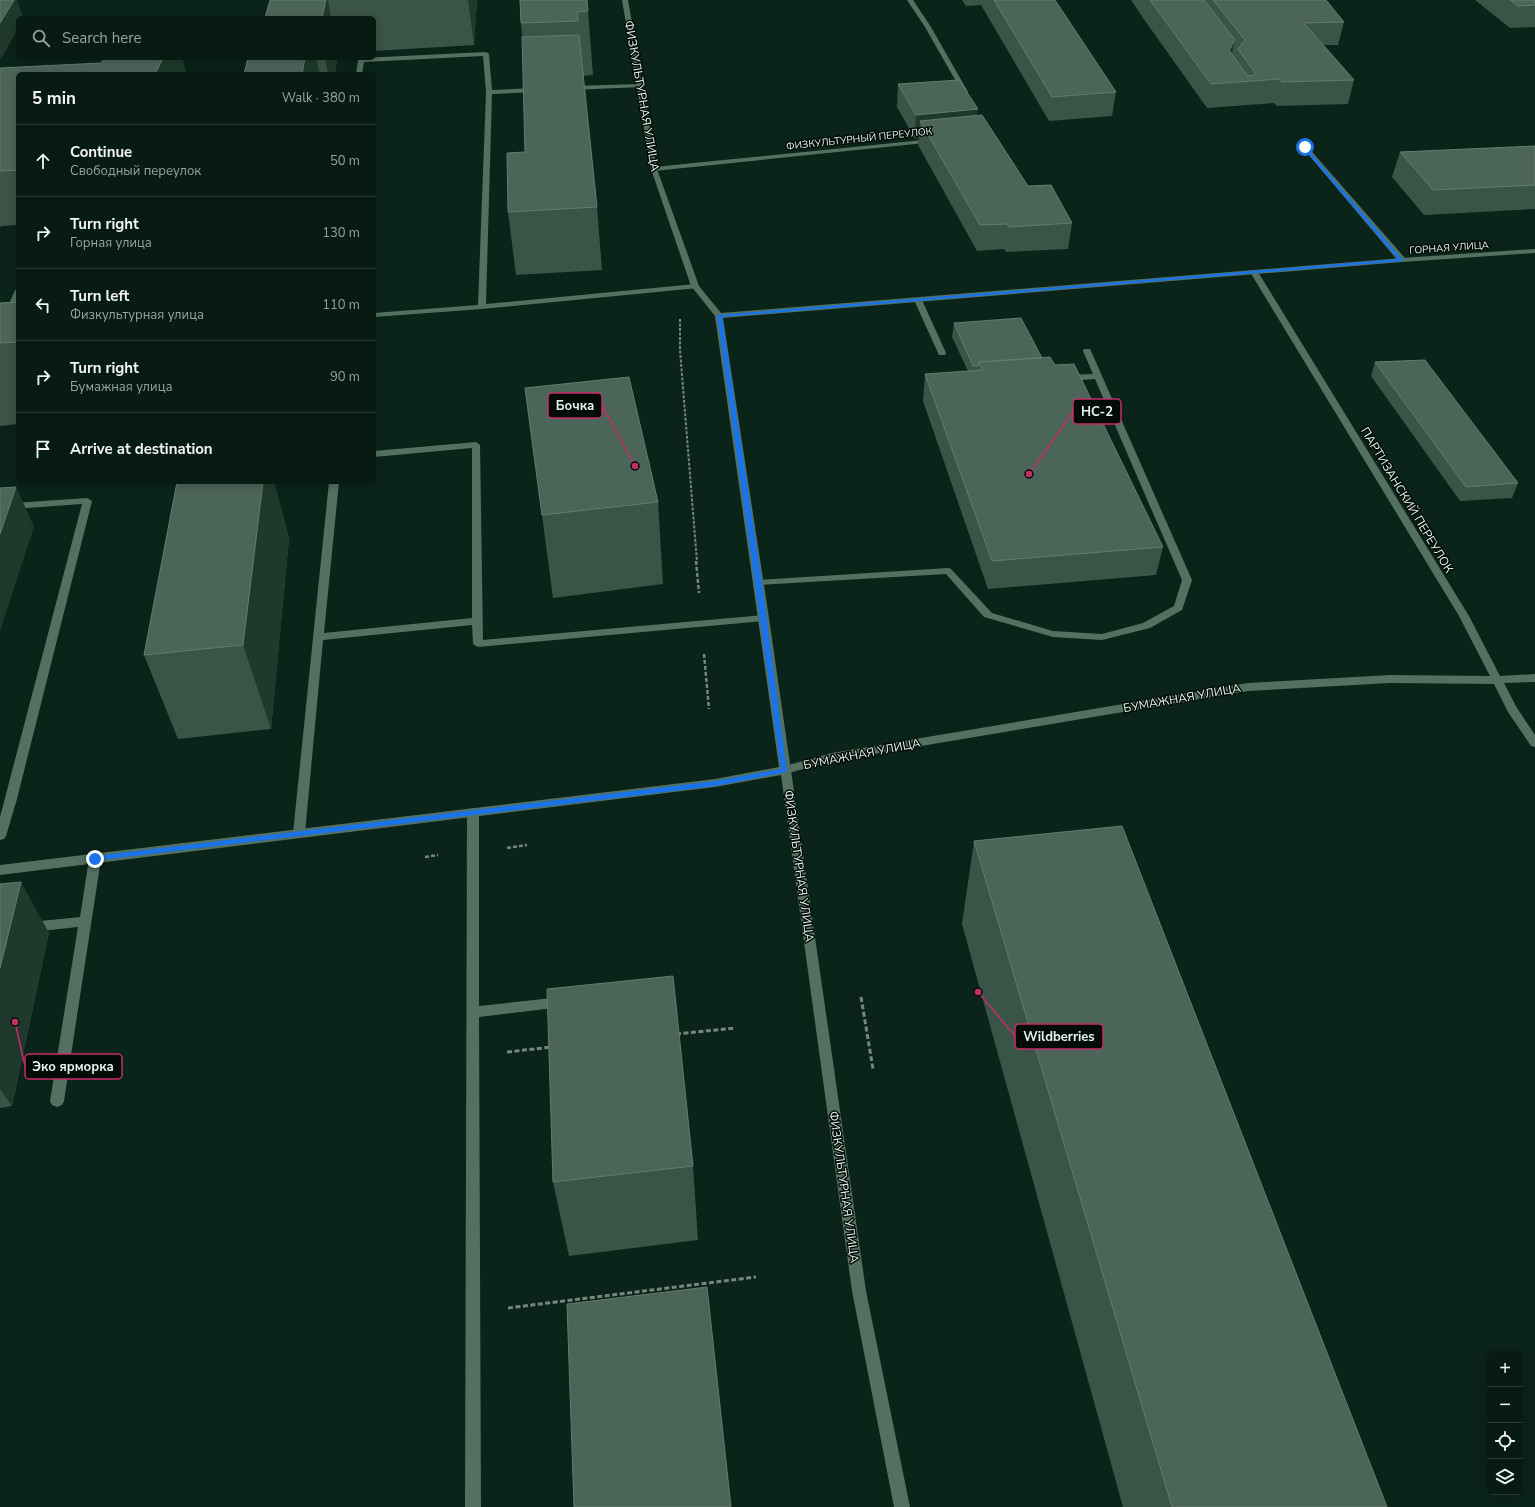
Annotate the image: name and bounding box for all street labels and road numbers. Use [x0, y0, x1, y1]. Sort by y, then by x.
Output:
street label: ФИЗКУЛЬТУРНАЯ УЛИЦА [621, 19, 663, 173]
street label: ФИЗКУЛЬТУРНЫЙ ПЕРЕУЛОК [786, 124, 933, 154]
street label: ГОРНАЯ УЛИЦА [1409, 238, 1490, 258]
street label: ПАРТИЗАНСКИЙ ПЕРЕУЛОК [1357, 424, 1457, 576]
street label: БУМАЖНАЯ УЛИЦА [1122, 680, 1242, 716]
street label: БУМАЖНАЯ УЛИЦА [802, 735, 922, 773]
street label: ФИЗКУЛЬТУРНАЯ УЛИЦА [780, 789, 818, 943]
street label: ФИЗКУЛЬТУРНАЯ УЛИЦА [825, 1110, 863, 1264]

